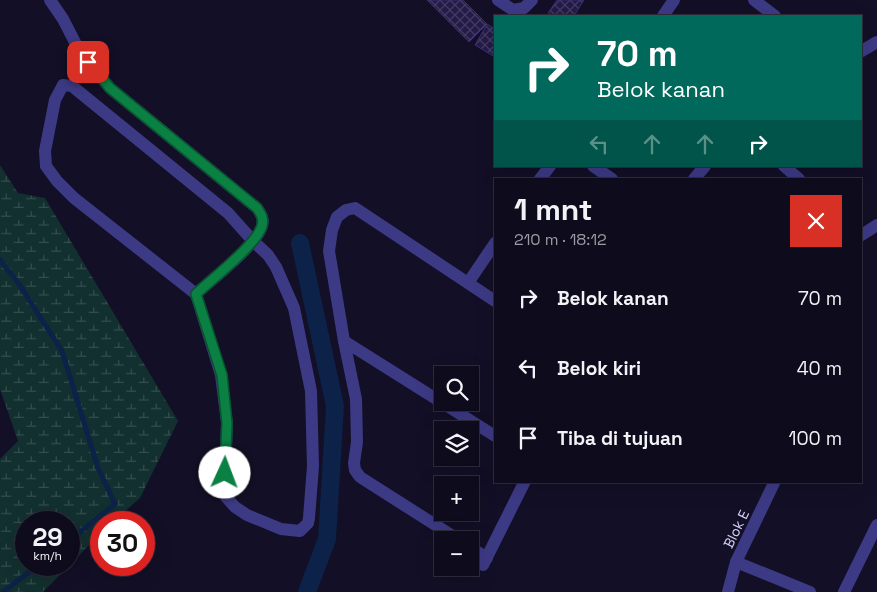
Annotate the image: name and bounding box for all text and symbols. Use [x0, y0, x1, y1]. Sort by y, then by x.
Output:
text: 70 m [597, 32, 678, 76]
icon: right [514, 35, 579, 100]
pin [67, 41, 109, 83]
icon: arrive [74, 48, 102, 76]
text: Belok kanan [597, 75, 725, 103]
icon: left [585, 130, 613, 158]
icon: ahead [638, 130, 666, 158]
icon: ahead [691, 130, 719, 158]
icon: right [744, 130, 772, 158]
text: 1 mnt [514, 190, 593, 229]
button: close [790, 195, 842, 247]
text: 210 m · 18:12 [514, 229, 607, 250]
icon: right [514, 284, 542, 312]
text: Belok kanan [557, 286, 669, 311]
text: 70 m [798, 286, 842, 311]
icon: left [514, 354, 542, 382]
text: Belok kiri [557, 356, 641, 381]
text: 40 m [797, 356, 842, 381]
map controls [434, 366, 479, 576]
button: search [434, 366, 479, 411]
button: layers [434, 421, 479, 466]
icon: arrive [514, 424, 542, 452]
text: Tiba di tujuan [557, 426, 683, 451]
text: 100 m [788, 426, 842, 451]
position arrow [198, 446, 250, 498]
button: + [434, 476, 479, 521]
street label: Blok E [719, 507, 753, 551]
speed limit sign: 30 [90, 511, 155, 576]
text: 29 [32, 521, 63, 553]
button: − [434, 531, 479, 576]
text: km/h [33, 548, 62, 564]

